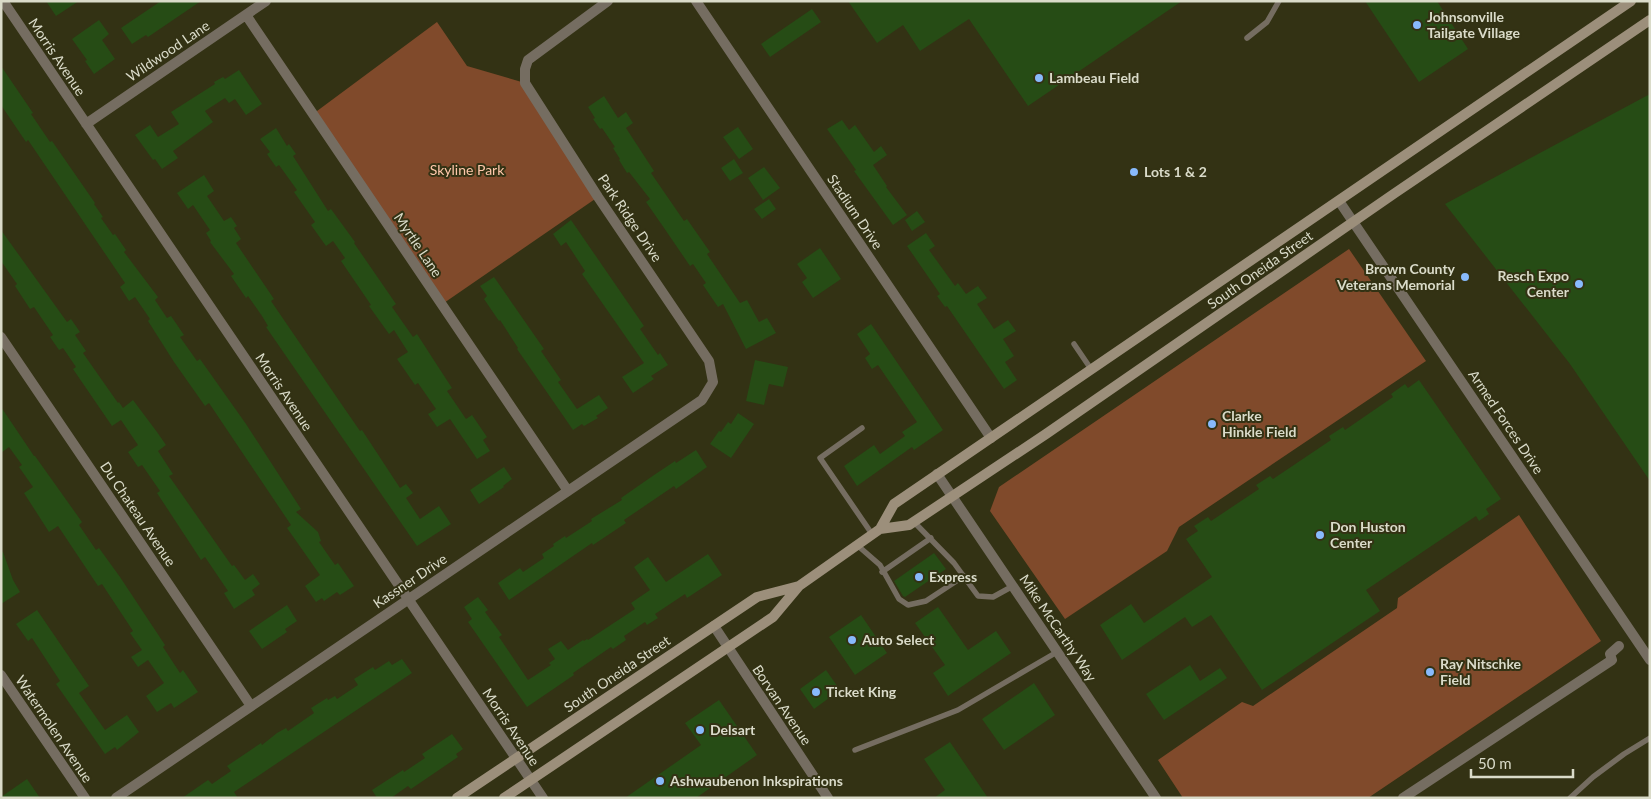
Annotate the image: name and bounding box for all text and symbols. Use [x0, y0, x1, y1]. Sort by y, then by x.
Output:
place label: Johnsonville Tailgate Village [1427, 8, 1521, 41]
street label: Morris Avenue [25, 15, 90, 99]
street label: Wildwood Lane [123, 17, 212, 85]
marker: Johnsonville Tailgate Village [1411, 19, 1423, 31]
place label: Lambeau Field [1049, 69, 1139, 86]
marker: Lambeau Field [1033, 72, 1045, 84]
park label: Skyline Park [430, 161, 505, 178]
place label: Lots 1 & 2 [1144, 163, 1207, 180]
marker: Lots 1 & 2 [1128, 166, 1140, 178]
street label: Park Ridge Drive [595, 171, 666, 265]
street label: Stadium Drive [824, 171, 887, 252]
street label: Myrtle Lane [391, 209, 446, 280]
street label: South Oneida Street [1204, 227, 1316, 312]
place label: Brown County Veterans Memorial [1336, 260, 1456, 293]
place label: Resch Expo Center [1497, 267, 1570, 300]
marker: Brown County Veterans Memorial [1459, 271, 1471, 283]
marker: Resch Expo Center [1573, 278, 1585, 290]
street label: Morris Avenue [252, 350, 317, 434]
street label: Armed Forces Drive [1465, 366, 1548, 477]
place label: Clarke Hinkle Field [1222, 407, 1296, 440]
marker: Clarke Hinkle Field [1206, 418, 1218, 430]
street label: Du Chateau Avenue [97, 458, 180, 569]
place label: Don Huston Center [1330, 518, 1406, 551]
marker: Don Huston Center [1314, 529, 1326, 541]
street label: Kassner Drive [370, 550, 450, 611]
place label: Express [929, 568, 977, 585]
marker: Express [913, 571, 925, 583]
street label: Mike McCarthy Way [1016, 571, 1101, 685]
place label: Auto Select [861, 631, 935, 648]
street label: South Oneida Street [560, 632, 673, 715]
marker: Auto Select [846, 634, 858, 646]
place label: Ray Nitschke Field [1440, 655, 1522, 688]
street label: Borvan Avenue [749, 661, 816, 748]
marker: Ray Nitschke Field [1424, 666, 1436, 678]
street label: Watermolen Avenue [12, 672, 97, 785]
place label: Ticket King [826, 683, 897, 700]
street label: Morris Avenue [479, 685, 544, 769]
marker: Ticket King [810, 686, 822, 698]
place label: Delsart [710, 721, 756, 738]
marker: Delsart [694, 724, 706, 736]
scale bar [1471, 746, 1574, 778]
text: 50 m [1478, 754, 1512, 772]
place label: Ashwaubenon Inkspirations [669, 772, 843, 789]
marker: Ashwaubenon Inkspirations [654, 775, 666, 787]

